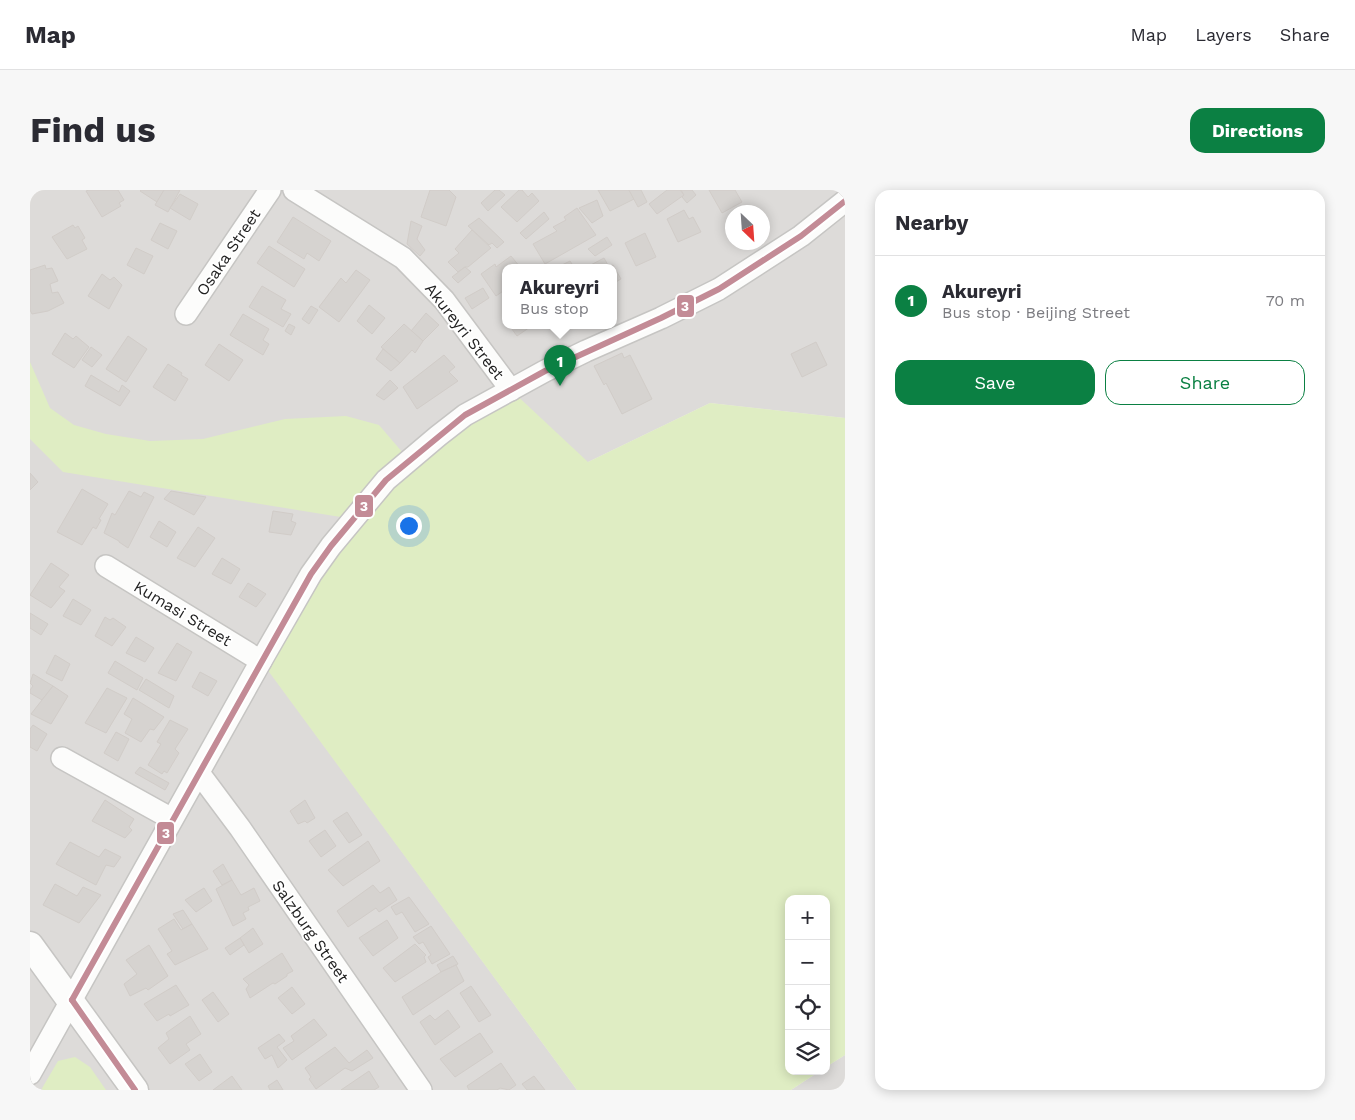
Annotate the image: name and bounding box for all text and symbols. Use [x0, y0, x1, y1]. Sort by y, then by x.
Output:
text: Map [25, 21, 76, 49]
text: Map [1130, 24, 1167, 45]
text: Layers [1195, 24, 1252, 45]
text: Share [1280, 24, 1330, 45]
button: Directions [1190, 108, 1325, 153]
text: Find us [30, 109, 156, 151]
street label: Osaka Street [192, 205, 265, 299]
north arrow [725, 205, 770, 250]
text: Nearby [895, 210, 968, 235]
popup [502, 264, 617, 329]
text: Akureyri [520, 276, 599, 299]
street label: Akureyri Street [421, 279, 508, 384]
text: Akureyri [942, 280, 1021, 303]
text: 1 [908, 291, 914, 310]
text: 70 m [1266, 291, 1305, 310]
line badge: 3 [676, 294, 695, 318]
text: 3 [681, 298, 689, 314]
text: Bus stop [520, 299, 589, 318]
text: Bus stop · Beijing Street [942, 303, 1130, 322]
pin: 1 [544, 345, 576, 386]
button: Save [895, 360, 1095, 405]
button: Share [1105, 360, 1305, 405]
line badge: 3 [354, 494, 374, 518]
text: 3 [360, 498, 368, 514]
your location [396, 513, 422, 539]
street label: Kumasi Street [130, 577, 235, 650]
line badge: 3 [156, 821, 175, 845]
text: 3 [162, 825, 170, 841]
street label: Salzburg Street [268, 876, 353, 986]
map controls [785, 895, 830, 1075]
button: + [785, 895, 830, 940]
button: − [785, 940, 830, 985]
button: locate [785, 985, 830, 1030]
button: layers [785, 1030, 830, 1075]

